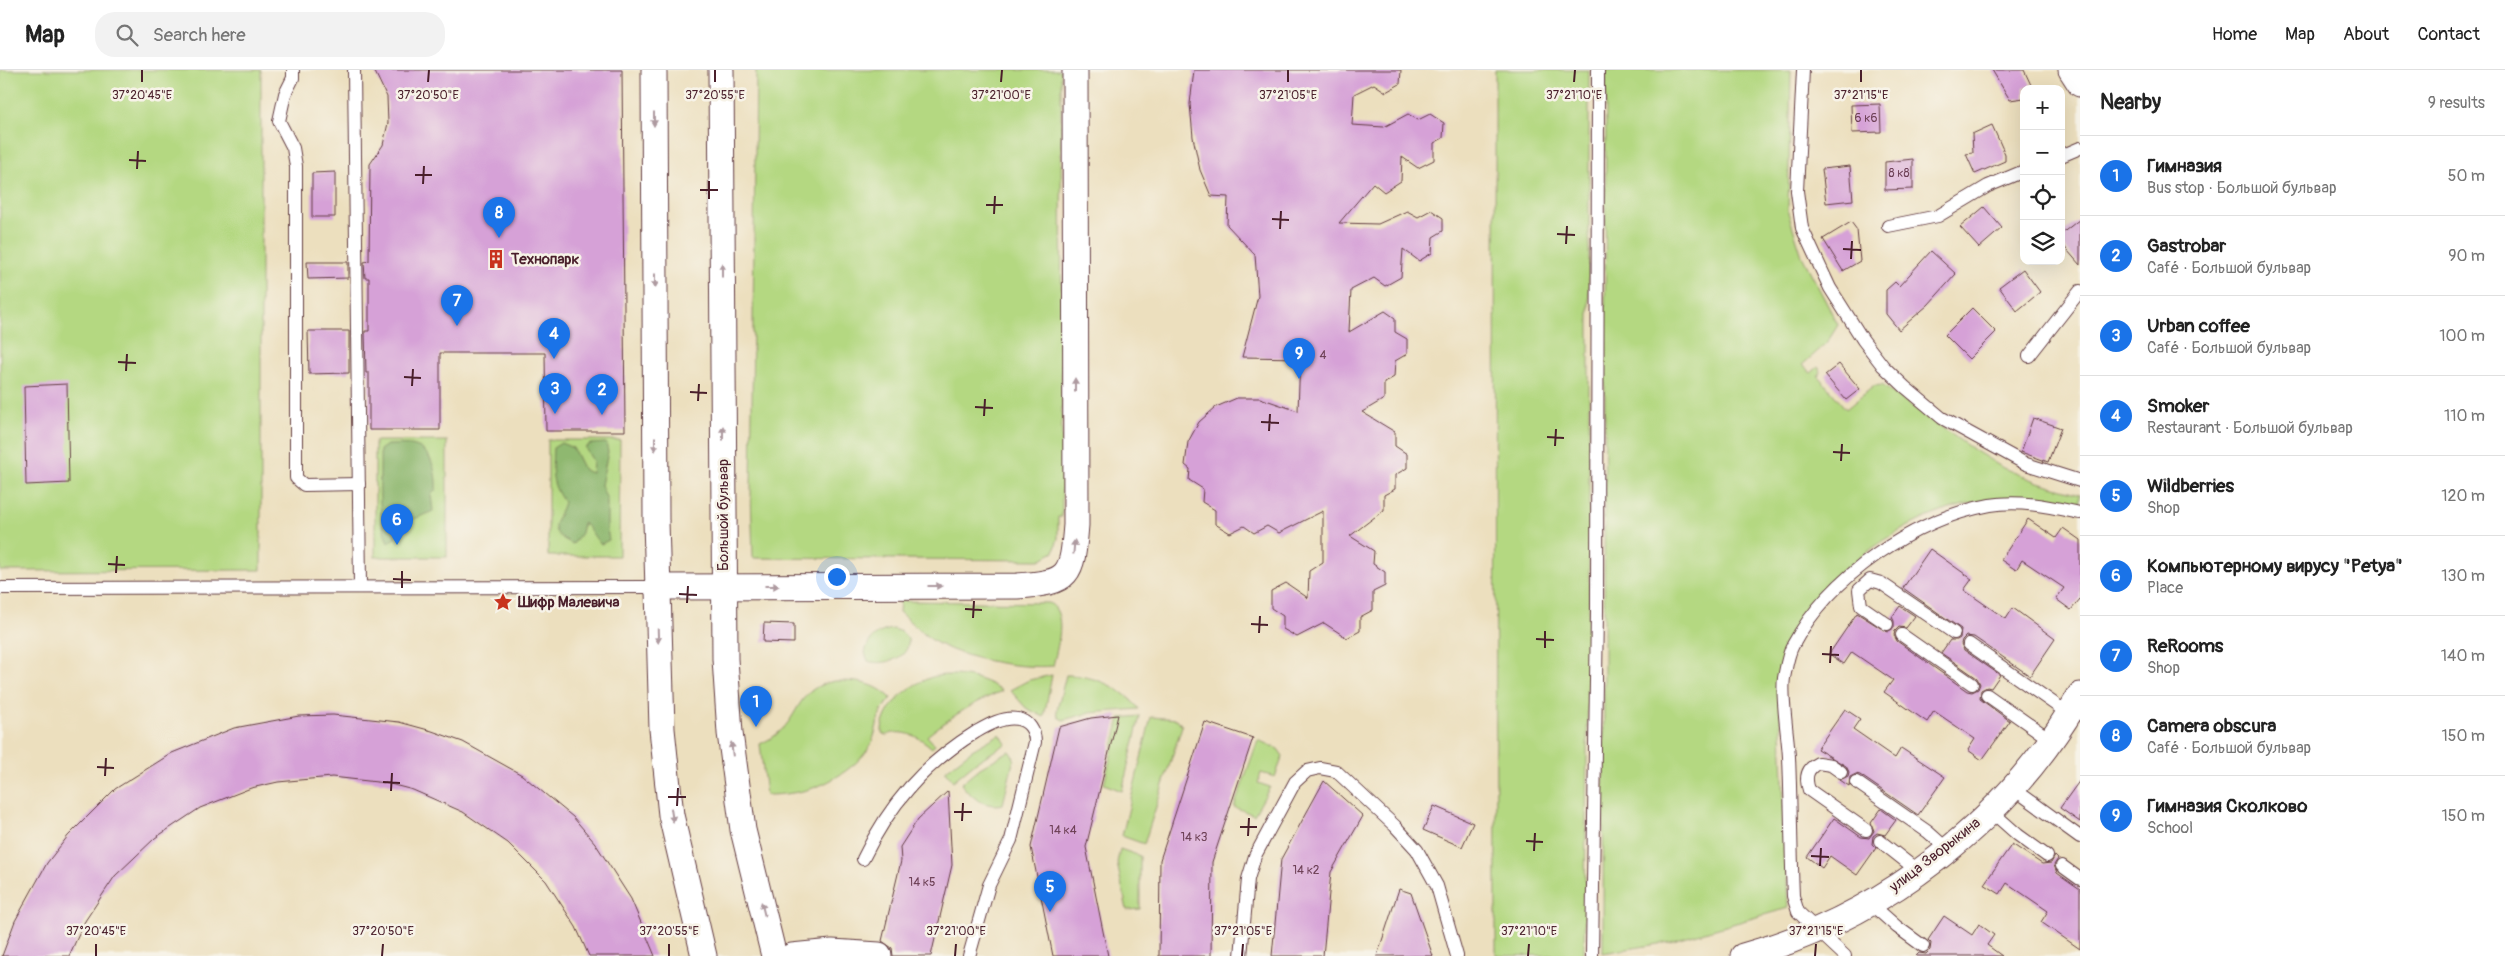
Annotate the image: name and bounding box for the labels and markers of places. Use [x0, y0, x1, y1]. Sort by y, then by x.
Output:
pin: 8 [483, 197, 515, 238]
building icon: Технопарк [485, 248, 507, 270]
place label: Технопарк [510, 250, 579, 269]
pin: 7 [441, 285, 473, 326]
pin: 4 [538, 318, 570, 359]
pin: 9 [1283, 338, 1315, 379]
pin: 3 [539, 373, 571, 414]
pin: 2 [586, 374, 618, 415]
pin: 6 [381, 504, 413, 545]
place icon: Шифр Малевича [492, 591, 514, 613]
place label: Шифр Малевича [517, 593, 620, 612]
pin: 1 [740, 686, 772, 727]
pin: 5 [1034, 871, 1066, 912]

